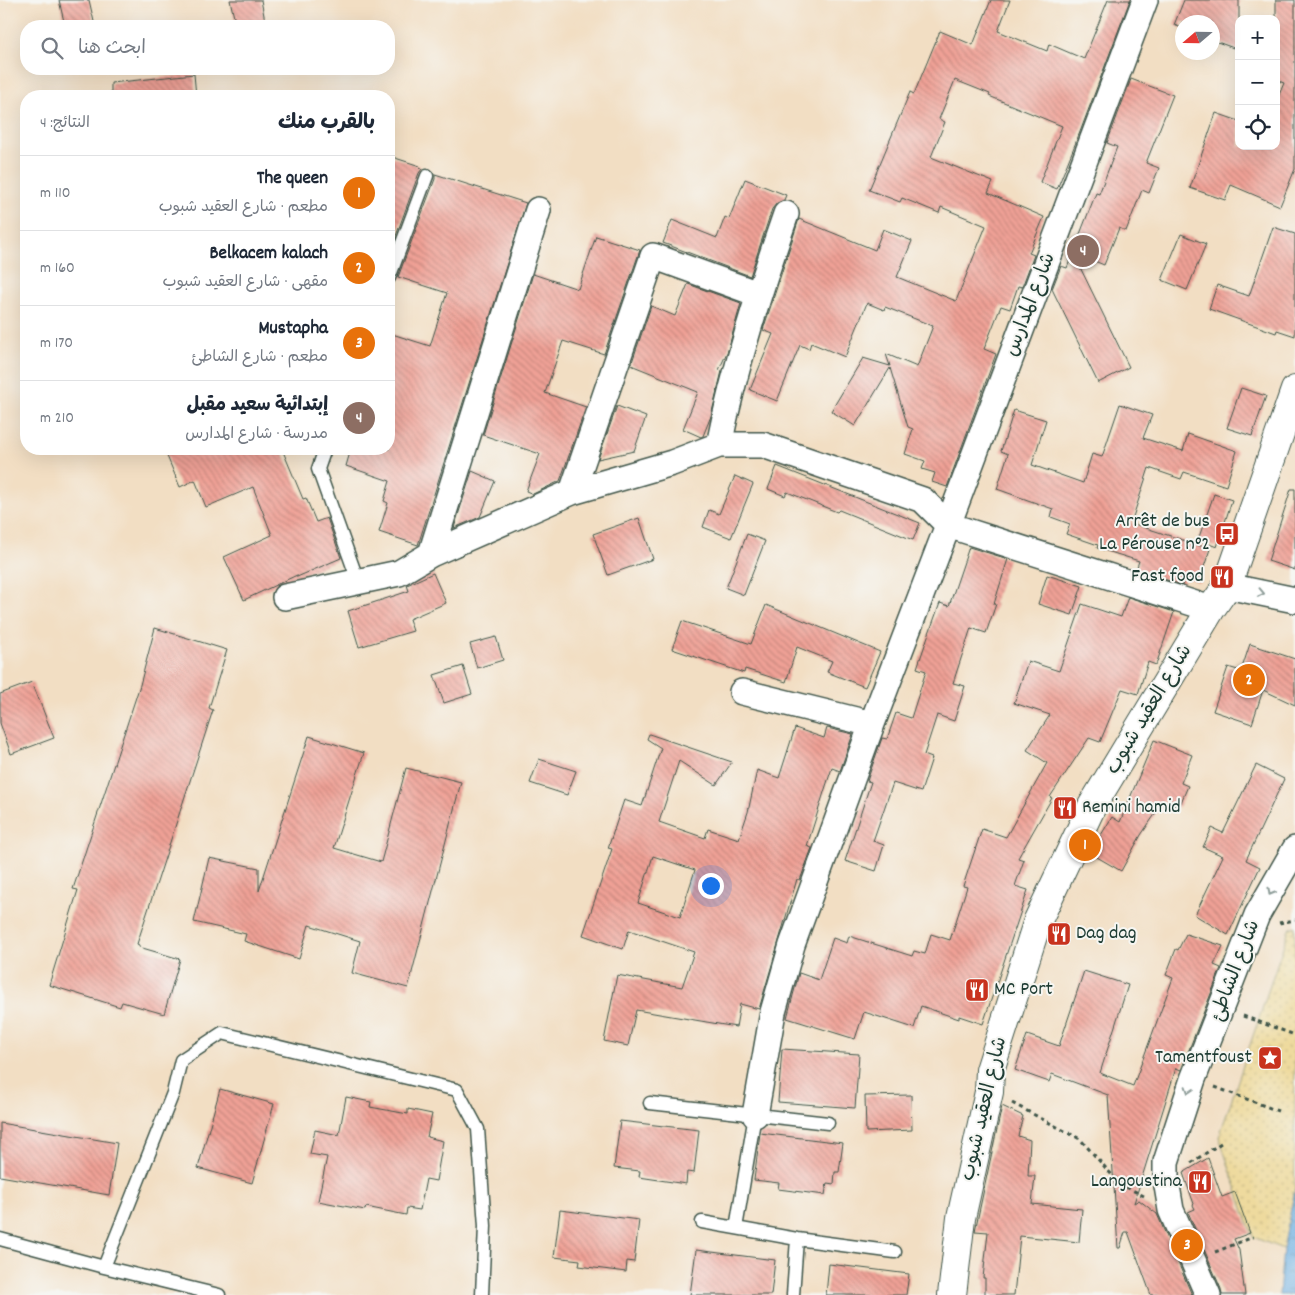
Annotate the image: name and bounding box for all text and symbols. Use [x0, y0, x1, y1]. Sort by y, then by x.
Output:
north arrow [1175, 15, 1220, 60]
map controls [1235, 15, 1280, 150]
button: + [1235, 15, 1280, 60]
search box [20, 20, 395, 75]
icon: search [38, 34, 66, 62]
text: ابحث هنا [78, 36, 146, 63]
button: − [1235, 60, 1280, 105]
button: locate [1235, 105, 1280, 150]
text: بالقرب منك [278, 109, 375, 139]
text: النتائج: 4 [40, 112, 90, 135]
text: The queen [257, 166, 328, 193]
text: 110 m [40, 182, 70, 205]
text: 1 [357, 182, 361, 205]
text: مطعم · شارع العقيد شبوب [159, 196, 328, 219]
pin: 4 [1067, 232, 1099, 270]
text: Belkacem kalach [210, 241, 328, 268]
street label: شارع المدارس [998, 249, 1064, 361]
text: 160 m [40, 257, 75, 280]
text: 2 [356, 257, 363, 280]
text: مقهى · شارع العقيد شبوب [163, 271, 328, 294]
text: Mustapha [258, 316, 328, 343]
text: 170 m [40, 332, 73, 355]
text: 3 [355, 332, 363, 355]
text: مطعم · شارع الشاطئ [191, 346, 328, 369]
text: إبتدائية سعيد مقبل [187, 393, 328, 420]
text: 210 m [40, 407, 74, 430]
text: 4 [356, 407, 362, 430]
text: مدرسة · شارع المدارس [185, 423, 328, 446]
place label: Arrêt de bus La Pérouse n°2 [1099, 508, 1210, 559]
bus stop icon: Arrêt de bus La Pérouse n°2 [1214, 521, 1240, 547]
place label: Fast food [1131, 563, 1204, 591]
restaurant icon: Fast food [1209, 564, 1235, 590]
one-way arrow [1257, 588, 1265, 598]
street label: شارع العقيد شبوب [1100, 640, 1200, 780]
pin: 2 [1233, 661, 1265, 699]
place label: Remini hamid [1082, 794, 1181, 822]
restaurant icon: Remini hamid [1052, 795, 1078, 821]
pin: 1 [1069, 826, 1101, 864]
your location [698, 873, 724, 899]
one-way arrow [1267, 886, 1277, 895]
street label: شارع الشاطئ [1204, 916, 1268, 1026]
place label: Dag dag [1076, 920, 1137, 948]
restaurant icon: Dag dag [1046, 921, 1072, 947]
place label: MC Port [994, 976, 1053, 1004]
restaurant icon: MC Port [964, 977, 990, 1003]
street label: شارع العقيد شبوب [955, 1034, 1015, 1184]
place label: Tamentfoust [1155, 1044, 1252, 1072]
place icon: Tamentfoust [1257, 1045, 1283, 1071]
one-way arrow [1185, 1086, 1195, 1094]
place label: Langoustina [1091, 1168, 1183, 1196]
restaurant icon: Langoustina [1187, 1169, 1213, 1195]
pin: 3 [1171, 1226, 1203, 1264]

